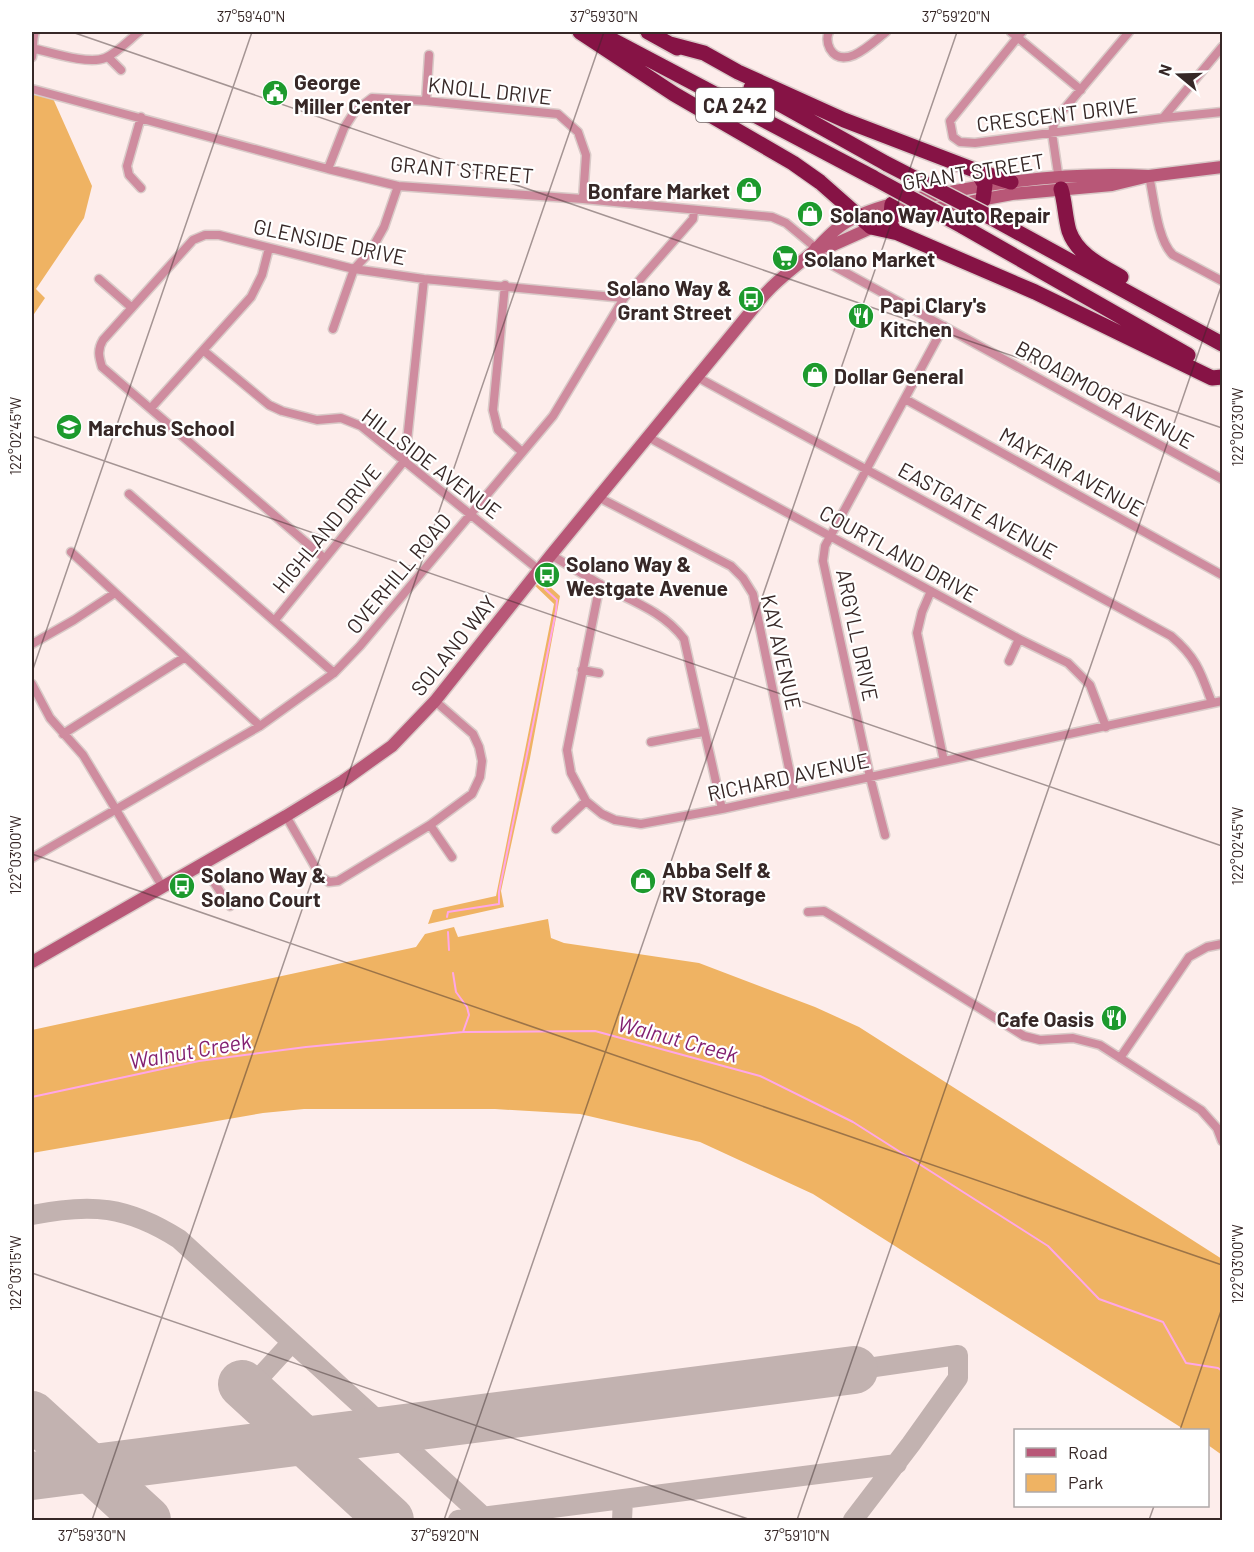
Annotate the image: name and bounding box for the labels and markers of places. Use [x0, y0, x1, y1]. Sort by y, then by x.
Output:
place label: George Miller Center [294, 69, 411, 118]
public building icon: George Miller Center [260, 78, 290, 108]
shop icon: Bonfare Market [734, 175, 764, 205]
place label: Bonfare Market [588, 178, 730, 203]
shop icon: Solano Way Auto Repair [795, 199, 825, 229]
place label: Solano Way Auto Repair [830, 202, 1050, 227]
supermarket icon: Solano Market [770, 243, 800, 273]
place label: Solano Market [804, 246, 935, 271]
place label: Solano Way & Grant Street [607, 275, 732, 324]
bus stop icon: Solano Way & Grant Street [736, 284, 766, 314]
place label: Papi Clary's Kitchen [880, 292, 986, 341]
restaurant icon: Papi Clary's Kitchen [846, 301, 876, 331]
shop icon: Dollar General [800, 360, 830, 390]
place label: Dollar General [834, 363, 964, 388]
school or university icon: Marchus School [54, 412, 84, 442]
place label: Marchus School [88, 415, 235, 440]
place label: Solano Way & Westgate Avenue [566, 551, 728, 600]
bus stop icon: Solano Way & Westgate Avenue [532, 560, 562, 590]
place label: Abba Self & RV Storage [662, 857, 771, 906]
place label: Solano Way & Solano Court [201, 862, 326, 911]
shop icon: Abba Self & RV Storage [628, 866, 658, 896]
bus stop icon: Solano Way & Solano Court [167, 871, 197, 901]
restaurant icon: Cafe Oasis [1099, 1003, 1129, 1033]
place label: Cafe Oasis [997, 1006, 1094, 1031]

